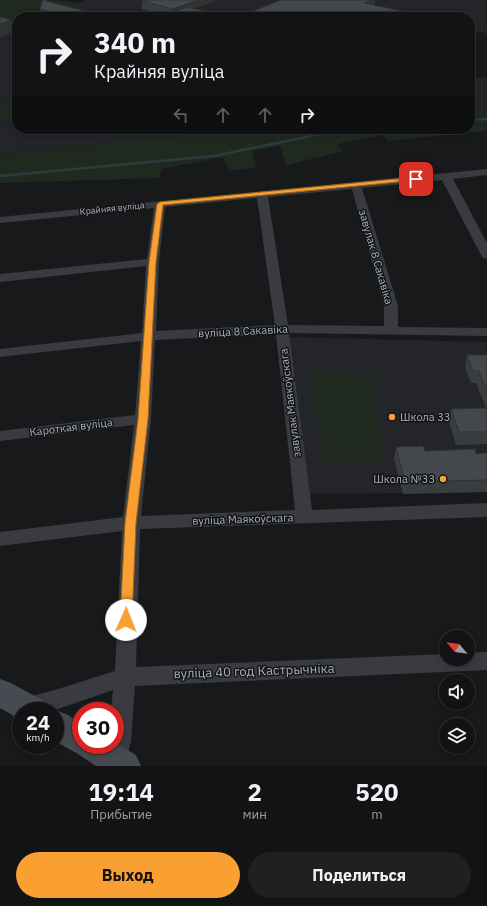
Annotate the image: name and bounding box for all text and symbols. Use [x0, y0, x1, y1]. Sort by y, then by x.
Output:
text: 340 m [94, 24, 176, 61]
icon: right [28, 28, 80, 80]
text: Крайняя вуліца [94, 60, 224, 83]
icon: left [170, 104, 192, 126]
icon: ahead [212, 104, 234, 126]
icon: ahead [254, 104, 276, 126]
icon: right [296, 104, 318, 126]
pin [399, 162, 433, 196]
icon: arrive [405, 168, 427, 190]
street label: Крайняя вуліца [79, 199, 145, 217]
street label: завулак 8 Сакавіка [356, 208, 396, 306]
street label: вуліца 8 Сакавіка [198, 322, 288, 340]
street label: завулак Маякоўскага [276, 348, 304, 458]
place label: Школа 33 [400, 410, 450, 424]
marker: Школа 33 [387, 412, 397, 422]
street label: Кароткая вуліца [29, 415, 114, 439]
place label: Школа №33 [373, 472, 435, 486]
marker: Школа №33 [438, 474, 448, 484]
street label: вуліца Маякоўскага [192, 510, 294, 528]
position arrow [105, 599, 147, 641]
north arrow [439, 630, 475, 666]
map controls [439, 630, 475, 754]
street label: вуліца 40 год Кастрычніка [173, 660, 335, 682]
button: sound [439, 674, 475, 710]
speed limit sign: 30 [72, 702, 124, 754]
text: 24 [26, 709, 50, 736]
button: layers [439, 718, 475, 754]
text: km/h [26, 731, 50, 744]
text: 19:14 [88, 776, 154, 808]
text: 2 [247, 776, 262, 808]
text: 520 [355, 776, 398, 808]
text: Прибытие [90, 806, 152, 823]
text: мин [242, 806, 267, 823]
text: m [371, 806, 383, 823]
button: Выход [16, 852, 240, 898]
button: Поделиться [248, 852, 471, 898]

